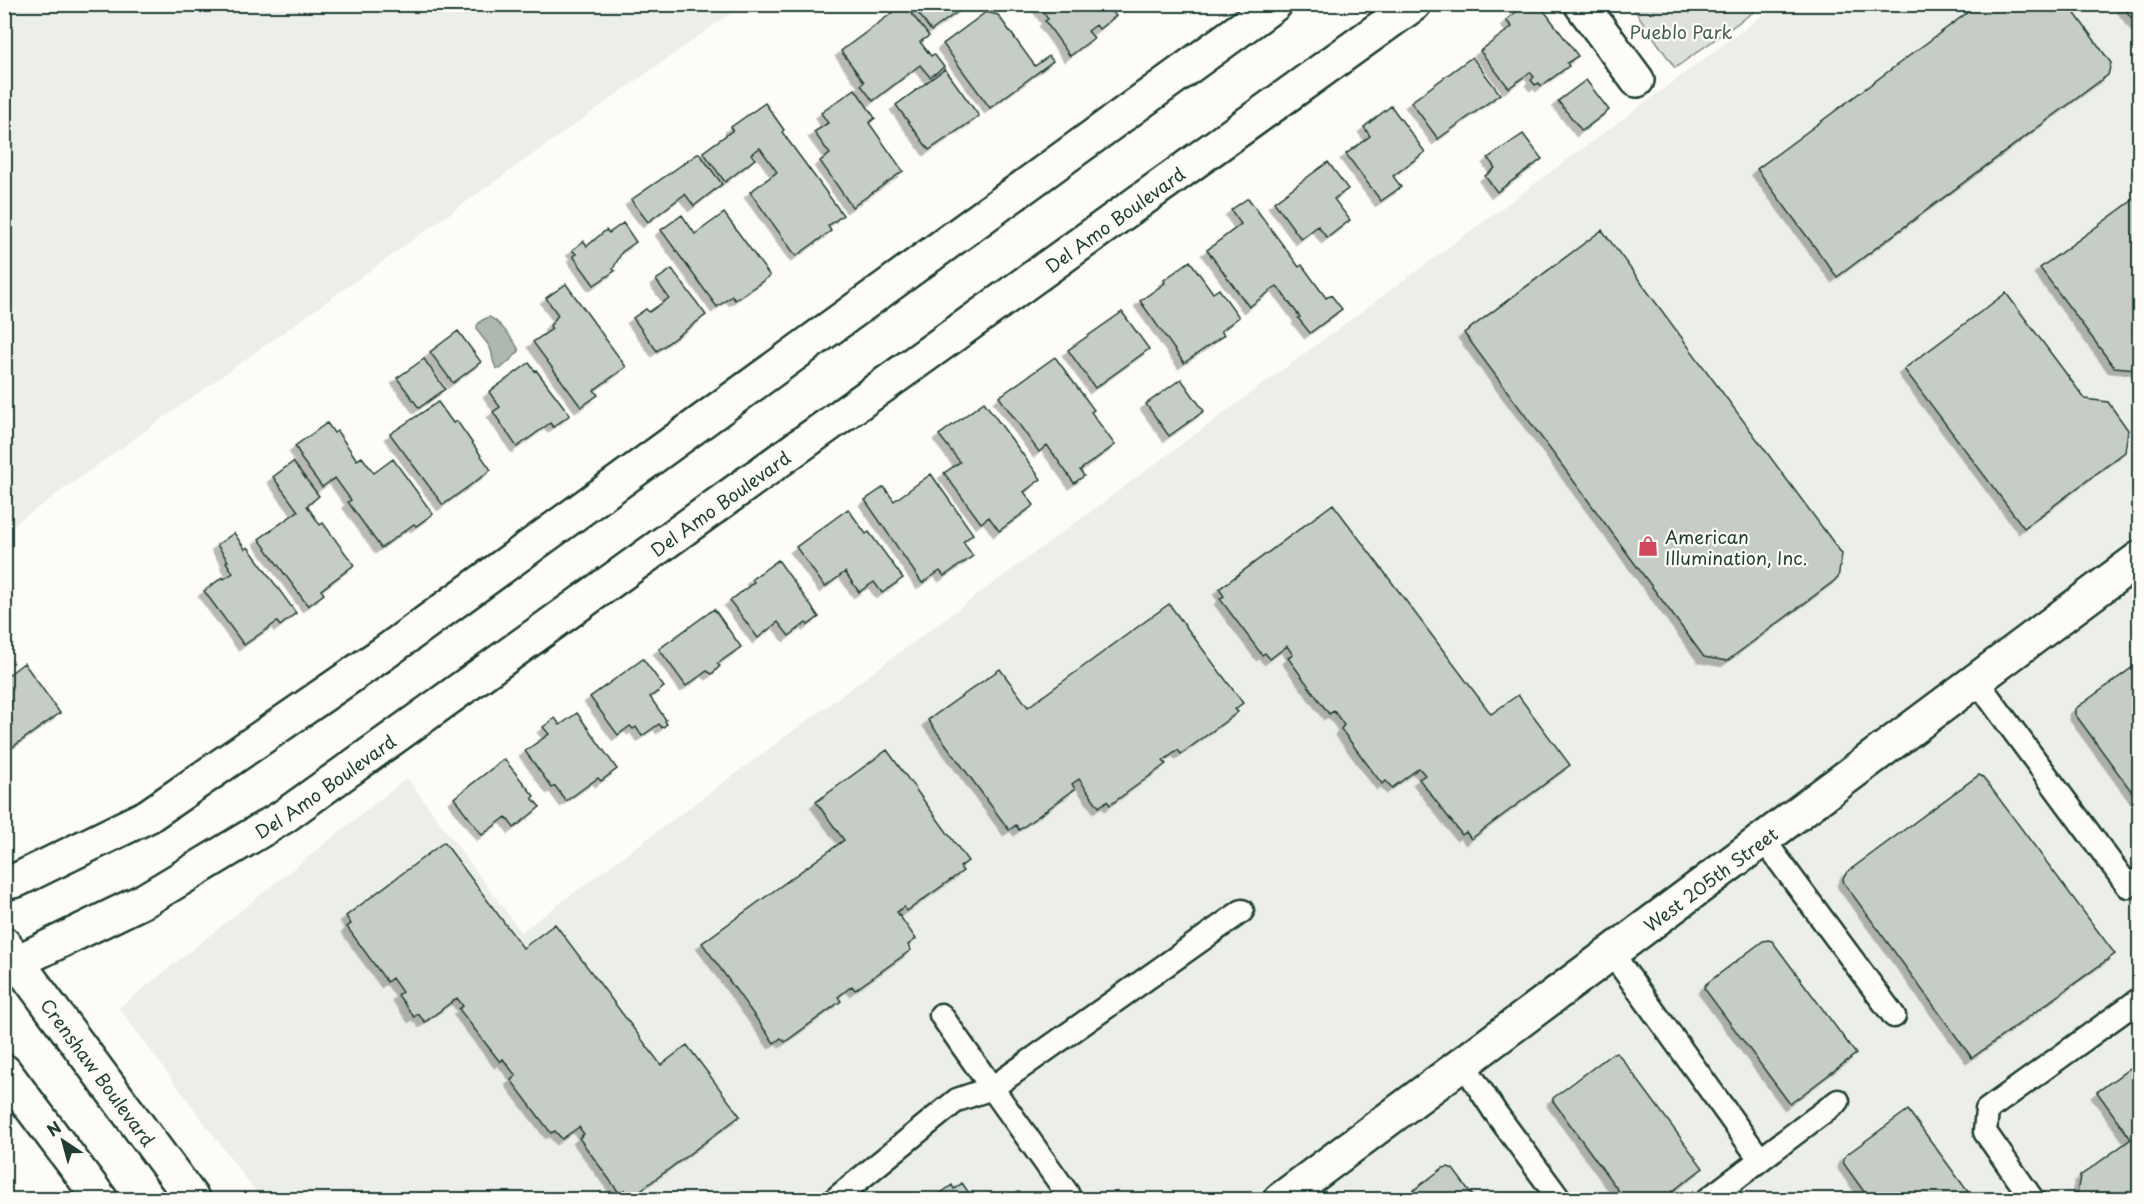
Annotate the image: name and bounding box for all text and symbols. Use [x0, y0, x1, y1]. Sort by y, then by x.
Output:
park label: Pueblo Park [1629, 18, 1733, 45]
street label: Del Amo Boulevard [1039, 160, 1190, 279]
street label: Del Amo Boulevard [645, 443, 795, 562]
place label: American Illumination, Inc. [1665, 523, 1808, 571]
shop icon: American Illumination, Inc. [1636, 534, 1660, 558]
street label: Del Amo Boulevard [249, 727, 401, 845]
street label: West 205th Street [1638, 820, 1783, 938]
street label: Crenshaw Boulevard [35, 992, 162, 1151]
north arrow [33, 1111, 93, 1171]
text: N [41, 1115, 66, 1141]

